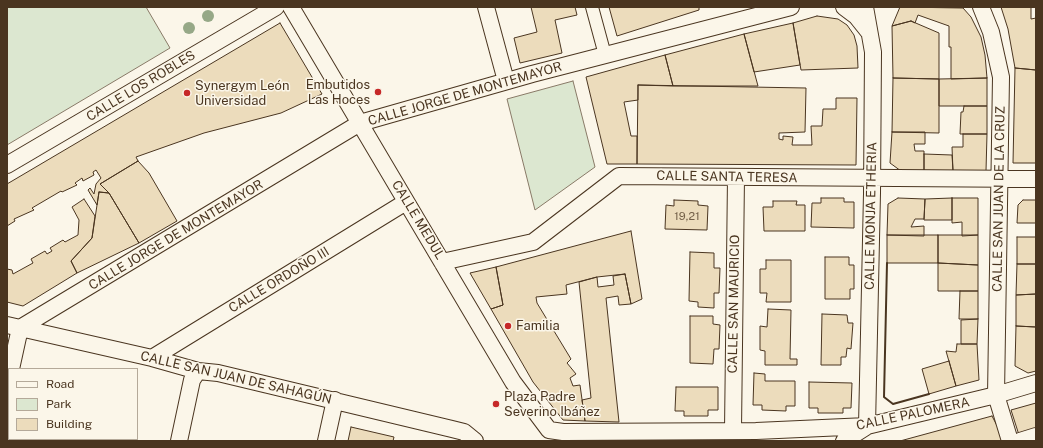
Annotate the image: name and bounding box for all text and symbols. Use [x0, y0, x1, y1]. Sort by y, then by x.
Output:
street label: CALLE LOS ROBLES [84, 47, 198, 125]
street label: CALLE JORGE DE MONTEMAYOR [366, 59, 564, 129]
place label: Embutidos Las Hoces [306, 77, 370, 108]
place label: Synergym León Universidad [195, 78, 289, 109]
marker: Embutidos Las Hoces [373, 87, 383, 97]
marker: Synergym León Universidad [182, 88, 192, 98]
street label: CALLE SAN JUAN DE LA CRUZ [990, 106, 1008, 292]
street label: CALLE MONJA ETHERIA [862, 142, 880, 290]
street label: CALLE SANTA TERESA [656, 168, 798, 186]
street label: CALLE JORGE DE MONTEMAYOR [86, 177, 266, 293]
street label: CALLE MEDUL [388, 178, 448, 262]
house number: 19,21 [674, 210, 700, 224]
street label: CALLE SAN MAURICIO [725, 234, 743, 374]
street label: CALLE ORDOÑO III [226, 244, 332, 316]
place label: Familia [516, 318, 560, 334]
marker: Familia [503, 321, 513, 331]
street label: CALLE SAN JUAN DE SAHAGÚN [139, 348, 333, 408]
legend [8, 368, 138, 440]
text: Road [46, 377, 74, 391]
place label: Plaza Padre Severino Ibáñez [504, 389, 600, 420]
street label: CALLE PALOMERA [855, 394, 971, 434]
text: Park [46, 397, 72, 411]
marker: Plaza Padre Severino Ibáñez [491, 399, 501, 409]
text: Building [46, 417, 92, 431]

